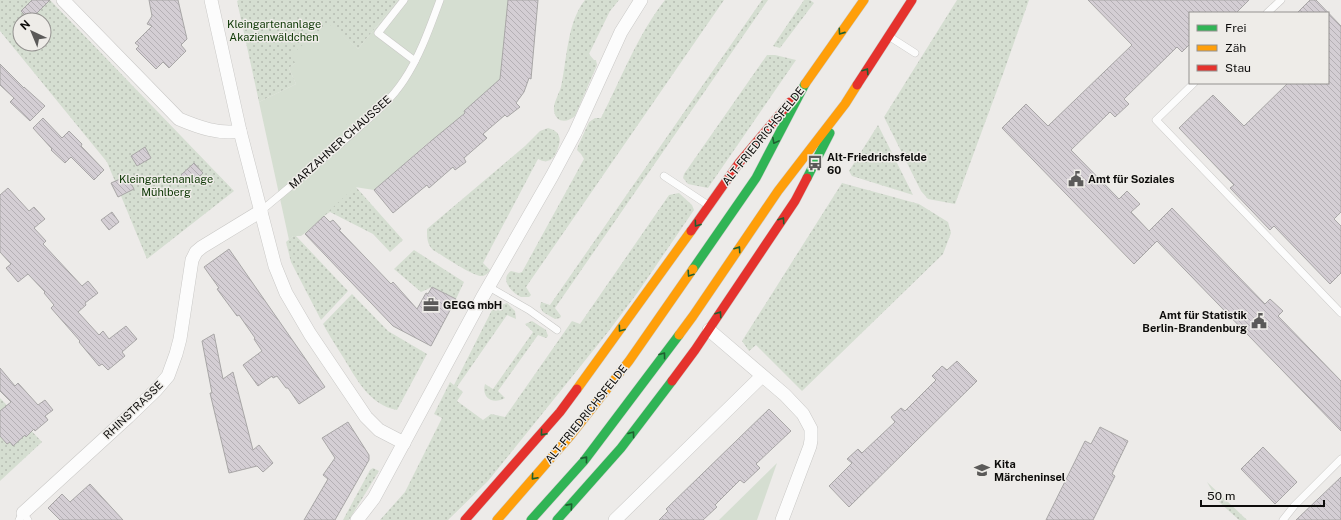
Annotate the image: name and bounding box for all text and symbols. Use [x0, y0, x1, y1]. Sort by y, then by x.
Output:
north arrow [12, 12, 52, 52]
legend [1189, 12, 1329, 84]
text: N [18, 18, 32, 32]
park label: Kleingartenanlage Akazienwäldchen [227, 18, 321, 43]
text: Frei [1225, 21, 1247, 35]
one-way arrow [838, 28, 846, 35]
text: Zäh [1225, 41, 1246, 55]
text: Stau [1225, 61, 1251, 75]
one-way arrow [861, 68, 869, 75]
street label: ALT-FRIEDRICHSFELDE [720, 84, 806, 188]
street label: MARZAHNER CHAUSSEE [286, 93, 394, 191]
one-way arrow [772, 137, 780, 144]
place label: Alt-Friedrichsfelde 60 [827, 151, 927, 176]
bus stop icon: Alt-Friedrichsfelde 60 [806, 154, 824, 172]
public building icon: Amt für Soziales [1067, 170, 1085, 188]
park label: Kleingartenanlage Mühlberg [119, 173, 213, 198]
place label: Amt für Soziales [1088, 173, 1175, 185]
one-way arrow [777, 217, 785, 224]
one-way arrow [695, 219, 702, 226]
one-way arrow [733, 247, 740, 254]
one-way arrow [687, 270, 695, 277]
office icon: GEGG mbH [422, 296, 440, 314]
place label: GEGG mbH [443, 299, 502, 311]
place label: Amt für Statistik Berlin-Brandenburg [1142, 309, 1248, 334]
one-way arrow [714, 311, 722, 318]
public building icon: Amt für Statistik Berlin-Brandenburg [1250, 312, 1268, 330]
one-way arrow [618, 325, 626, 332]
one-way arrow [658, 353, 665, 360]
street label: ALT-FRIEDRICHSFELDE [543, 362, 629, 466]
street label: RHINSTRASSE [101, 379, 165, 441]
one-way arrow [540, 428, 547, 435]
one-way arrow [627, 431, 634, 438]
one-way arrow [580, 457, 587, 464]
place label: Kita Märcheninsel [994, 458, 1066, 483]
school or university icon: Kita Märcheninsel [973, 461, 991, 479]
one-way arrow [531, 472, 539, 480]
scale bar [1201, 482, 1324, 508]
text: 50 m [1207, 489, 1235, 503]
one-way arrow [565, 503, 573, 511]

